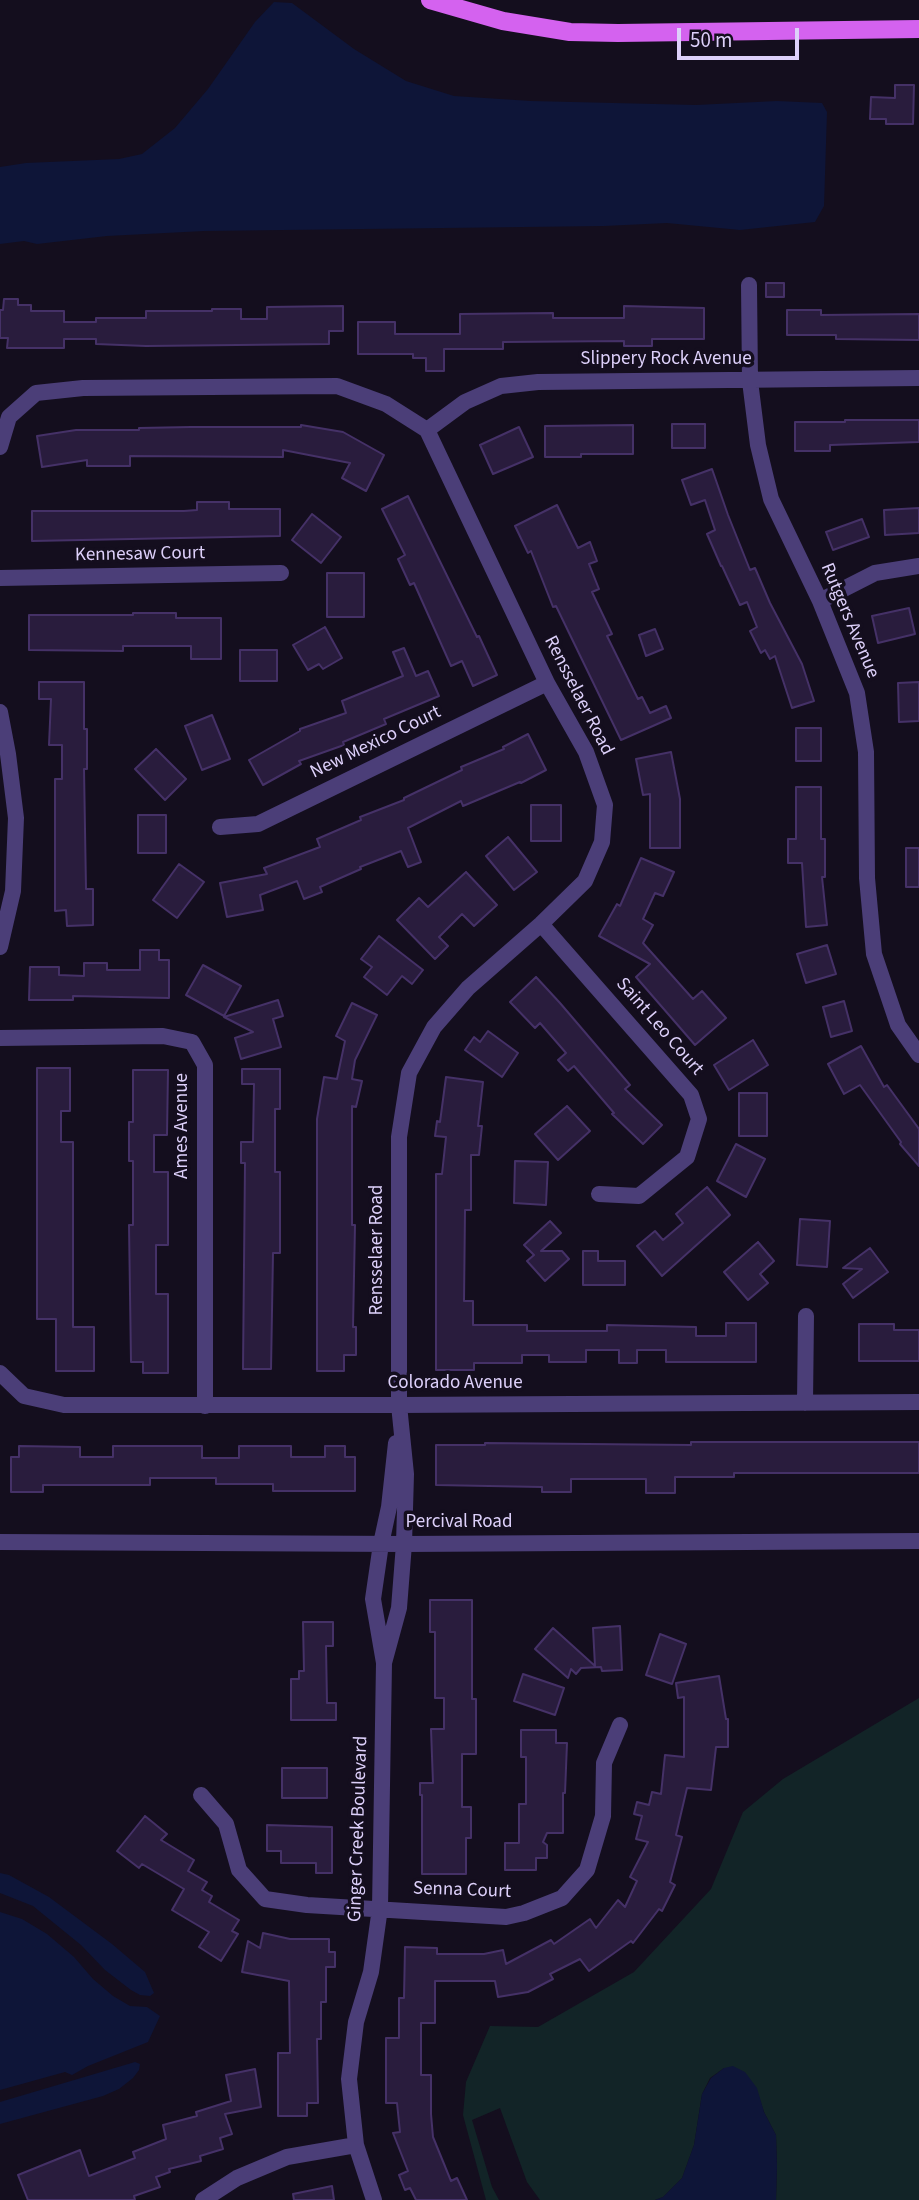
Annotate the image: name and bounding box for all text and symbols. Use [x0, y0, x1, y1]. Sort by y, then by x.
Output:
scale bar [681, 14, 804, 58]
text: 50 m [690, 25, 732, 55]
street label: Slippery Rock Avenue [580, 349, 752, 371]
street label: Kennesaw Court [75, 542, 205, 568]
street label: Rutgers Avenue [814, 560, 884, 682]
street label: Rensselaer Road [538, 633, 618, 759]
street label: New Mexico Court [307, 702, 445, 784]
street label: Saint Leo Court [610, 973, 708, 1081]
street label: Ames Avenue [172, 1073, 194, 1179]
street label: Rensselaer Road [367, 1185, 389, 1315]
street label: Colorado Avenue [387, 1373, 523, 1395]
street label: Percival Road [406, 1512, 512, 1534]
street label: Ginger Creek Boulevard [344, 1735, 374, 1923]
street label: Senna Court [413, 1878, 511, 1904]

